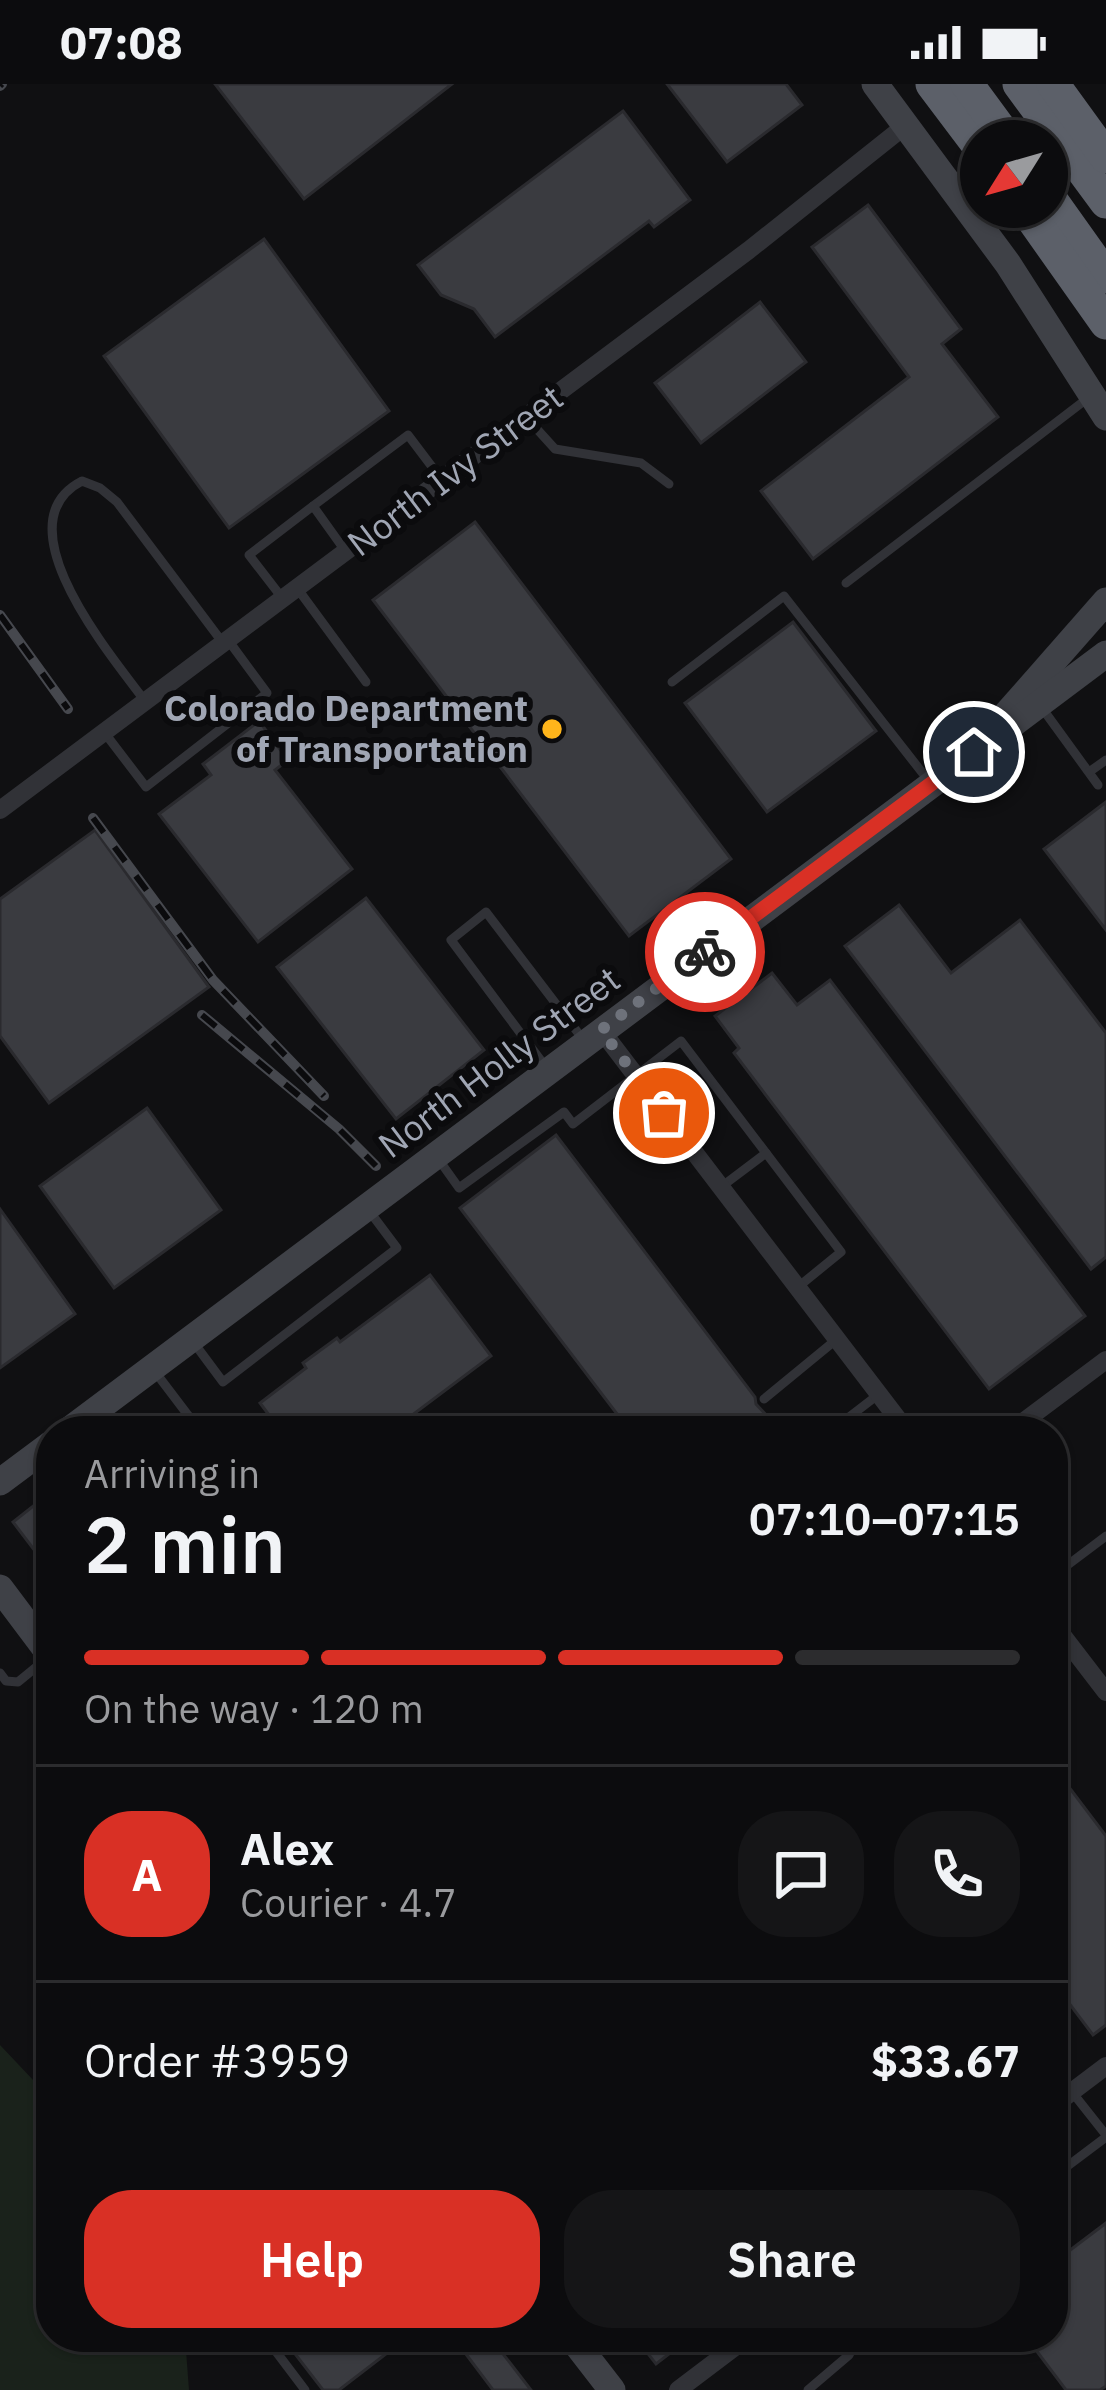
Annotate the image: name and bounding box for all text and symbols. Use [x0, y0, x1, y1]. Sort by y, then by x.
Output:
text: 07:08 [60, 13, 183, 71]
north arrow [960, 120, 1068, 228]
map controls [960, 120, 1068, 228]
street label: North Ivy Street [338, 373, 572, 566]
place label: Colorado Department of Transportation [164, 684, 528, 772]
pin [923, 701, 1025, 803]
marker: Colorado Department of Transportation [539, 716, 565, 742]
icon: home [941, 719, 1007, 785]
courier [645, 892, 765, 1012]
icon: bike [672, 919, 738, 985]
street label: North Holly Street [369, 955, 629, 1168]
pin [613, 1062, 715, 1164]
icon: bag [631, 1080, 697, 1146]
text: Arriving in [84, 1448, 260, 1499]
text: 07:10–07:15 [749, 1489, 1020, 1547]
text: 2 min [84, 1493, 286, 1594]
text: On the way · 120 m [84, 1683, 424, 1734]
button: chat [738, 1811, 864, 1937]
button: phone [894, 1811, 1020, 1937]
text: Alex [240, 1819, 334, 1877]
text: A [132, 1845, 162, 1903]
text: Courier · 4.7 [240, 1877, 457, 1928]
text: Order #3959 [84, 2031, 350, 2089]
text: $33.67 [871, 2031, 1020, 2089]
button: Help [84, 2190, 540, 2328]
button: Share [564, 2190, 1020, 2328]

